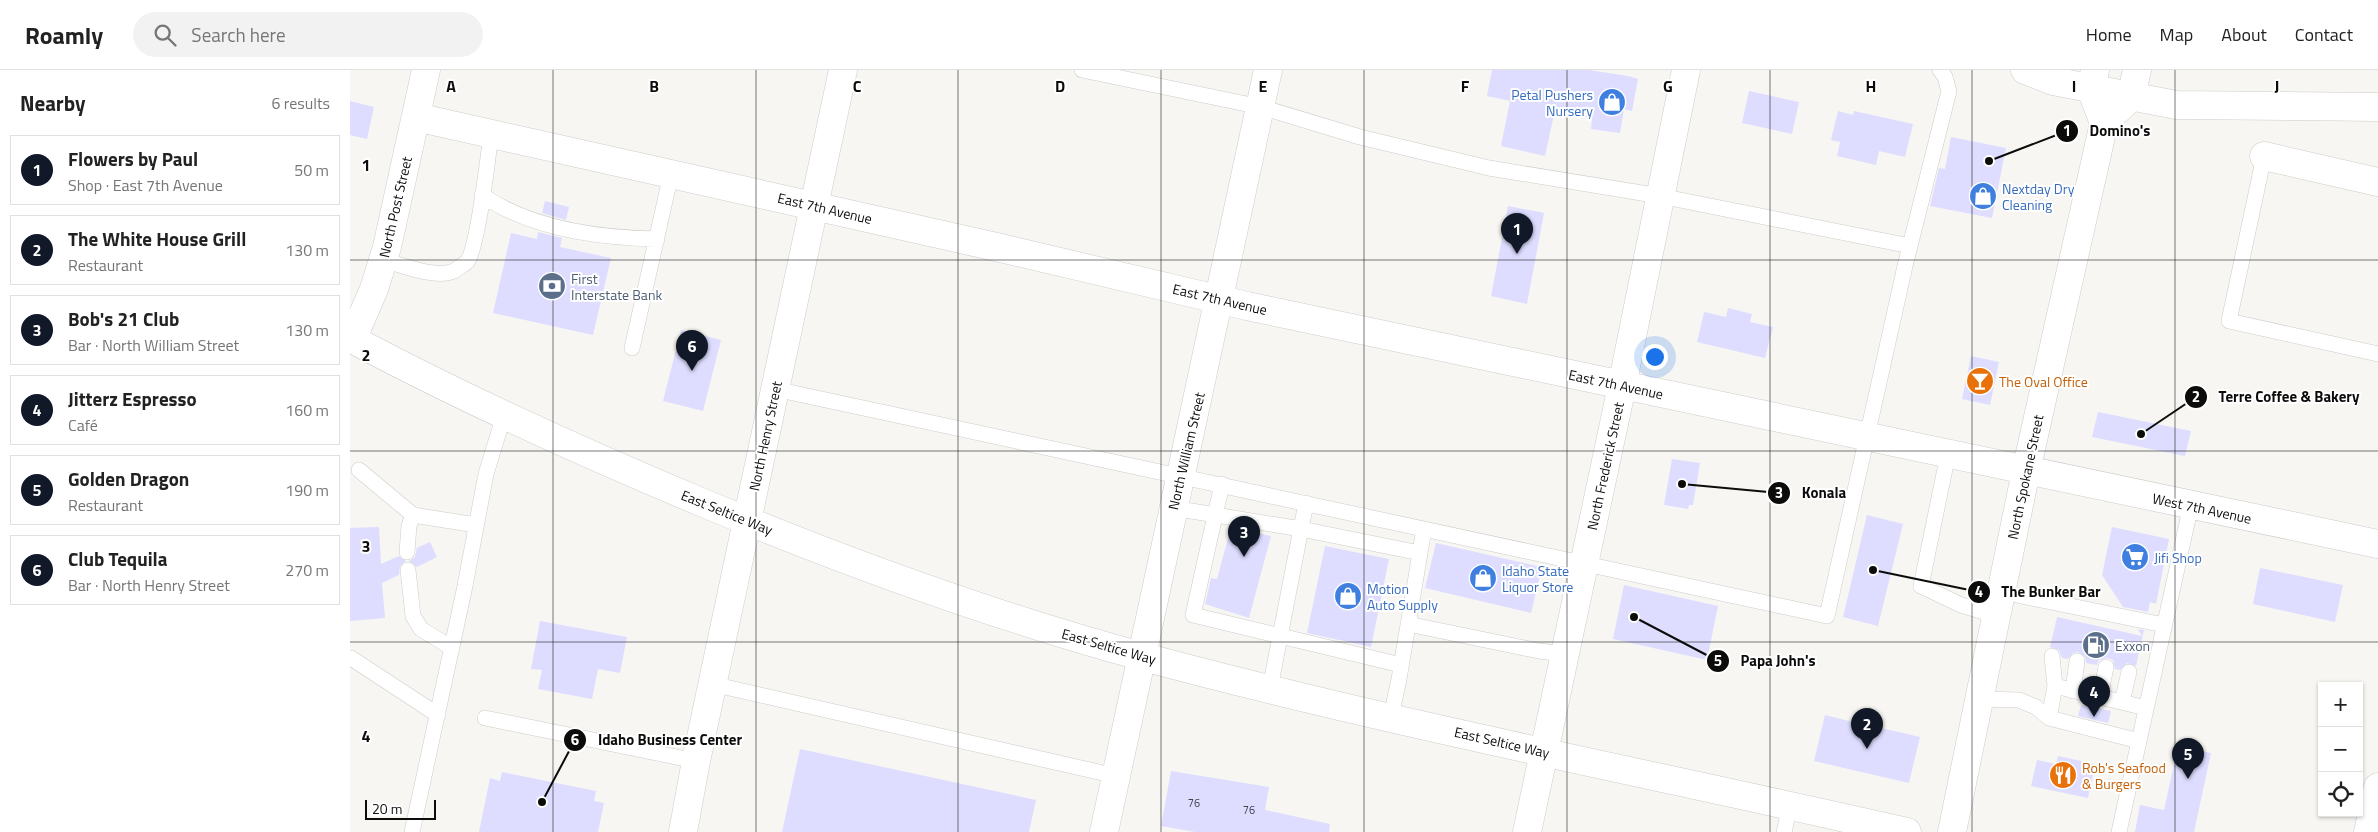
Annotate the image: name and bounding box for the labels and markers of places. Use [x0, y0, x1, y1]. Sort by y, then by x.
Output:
place label: Petal Pushers Nursery [1511, 84, 1593, 121]
shop icon: Petal Pushers Nursery [1597, 87, 1627, 117]
callout: Domino's [2054, 116, 2160, 146]
place label: Nextday Dry Cleaning [2002, 178, 2075, 215]
shop icon: Nextday Dry Cleaning [1968, 181, 1998, 211]
pin: 1 [1501, 213, 1533, 254]
place label: First Interstate Bank [571, 268, 662, 305]
bank icon: First Interstate Bank [537, 271, 567, 301]
pin: 6 [676, 330, 708, 371]
bar icon: The Oval Office [1965, 366, 1995, 396]
place label: The Oval Office [1999, 371, 2088, 392]
callout: Terre Coffee & Bakery [2184, 382, 2369, 412]
callout: Konala [1767, 478, 1856, 508]
pin: 3 [1228, 516, 1260, 557]
supermarket icon: Jifi Shop [2120, 542, 2150, 572]
place label: Jifi Shop [2154, 547, 2202, 568]
place label: Idaho State Liquor Store [1502, 560, 1573, 597]
shop icon: Idaho State Liquor Store [1468, 563, 1498, 593]
callout: The Bunker Bar [1967, 577, 2111, 607]
place label: Motion Auto Supply [1367, 578, 1438, 615]
shop icon: Motion Auto Supply [1333, 581, 1363, 611]
fuel station icon: Exxon [2081, 630, 2111, 660]
place label: Exxon [2115, 635, 2150, 656]
callout: Papa John's [1706, 646, 1826, 676]
pin: 4 [2078, 676, 2110, 717]
pin: 2 [1851, 708, 1883, 749]
callout: Idaho Business Center [563, 725, 752, 755]
pin: 5 [2172, 738, 2204, 779]
place label: Rob's Seafood & Burgers [2082, 757, 2166, 794]
restaurant icon: Rob's Seafood & Burgers [2048, 760, 2078, 790]

